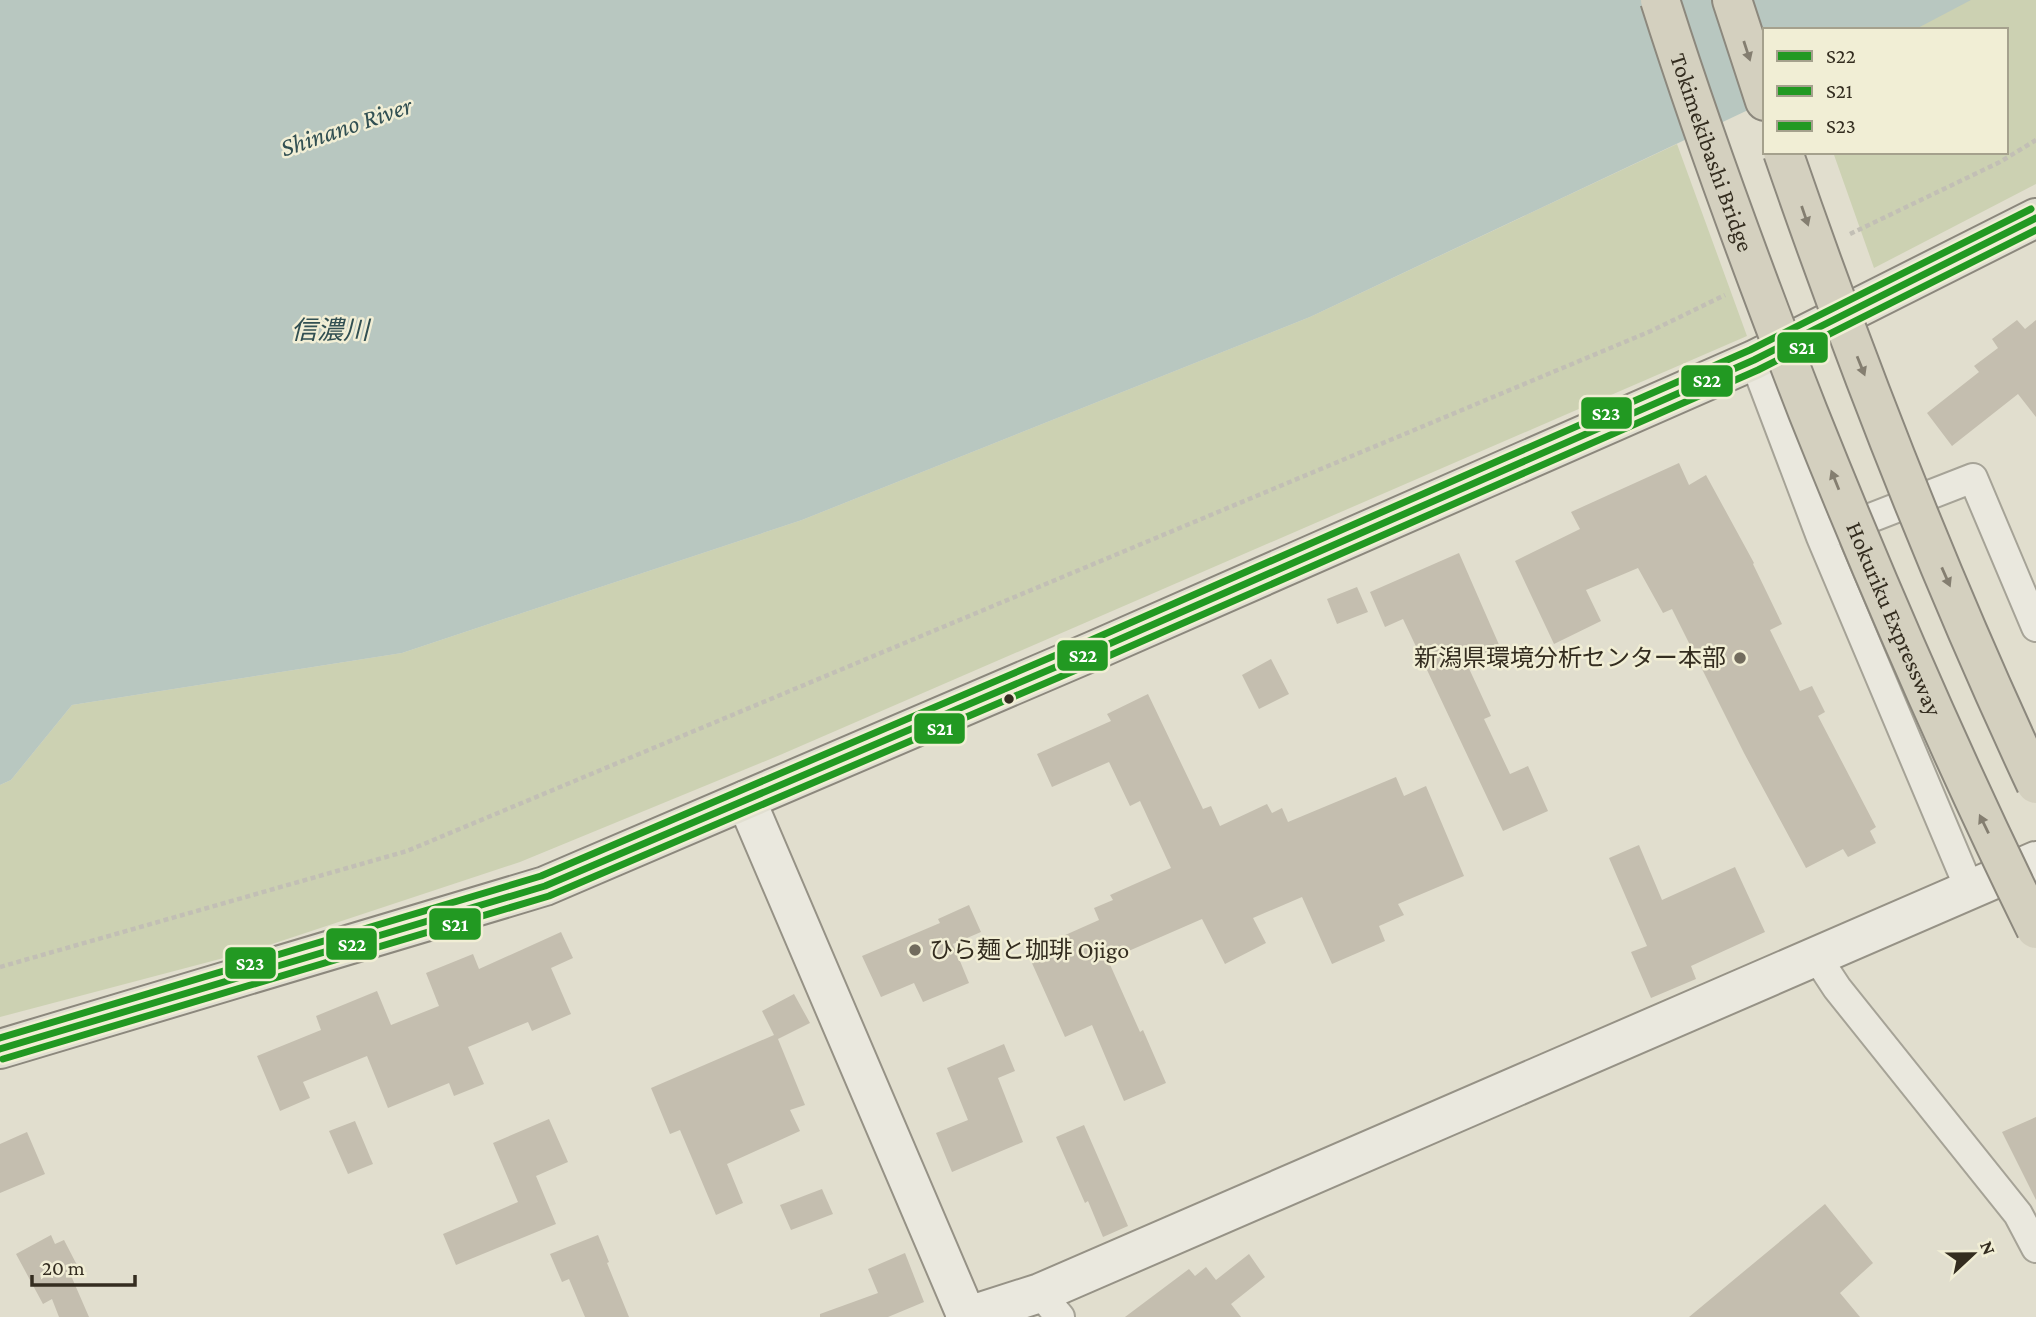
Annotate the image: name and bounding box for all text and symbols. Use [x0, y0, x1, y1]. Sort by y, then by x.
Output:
legend [1763, 28, 2008, 154]
one-way arrow [1743, 40, 1753, 61]
text: S22 [1826, 44, 1856, 68]
street label: Tokimekibashi Bridge [1665, 50, 1760, 255]
text: S21 [1826, 79, 1853, 103]
water label: Shinano River [277, 90, 417, 163]
text: S23 [1826, 114, 1856, 138]
one-way arrow [1800, 206, 1811, 227]
water label: 信濃川 [291, 316, 372, 345]
line badge: S21 [1776, 331, 1829, 364]
text: S21 [1789, 337, 1815, 358]
one-way arrow [1856, 356, 1867, 377]
line badge: S22 [1680, 364, 1734, 398]
text: S22 [1693, 370, 1722, 391]
line badge: S23 [1580, 396, 1633, 430]
text: S23 [1592, 403, 1620, 424]
one-way arrow [1830, 469, 1841, 490]
street label: Hokuriku Expressway [1841, 518, 1949, 721]
one-way arrow [1940, 567, 1952, 587]
line badge: S22 [1056, 639, 1109, 672]
place label: 新潟県環境分析センター本部 [1414, 644, 1726, 671]
text: S22 [1069, 645, 1098, 666]
marker: 新潟県環境分析センター本部 [1732, 650, 1748, 666]
unlabelled marker [1002, 692, 1016, 706]
line badge: S21 [913, 712, 966, 745]
text: S21 [927, 718, 953, 739]
one-way arrow [1979, 814, 1990, 834]
line badge: S21 [428, 907, 482, 941]
text: S21 [442, 914, 468, 935]
line badge: S22 [325, 927, 378, 961]
text: S22 [338, 934, 367, 955]
place label: ひら麺と珈琲 Ojigo [929, 936, 1129, 963]
marker: ひら麺と珈琲 Ojigo [907, 942, 923, 958]
line badge: S23 [224, 946, 277, 980]
text: S23 [236, 953, 264, 974]
north arrow [1938, 1219, 2008, 1289]
text: N [1976, 1238, 2000, 1258]
scale bar [32, 1244, 135, 1288]
text: 20 m [42, 1256, 85, 1280]

